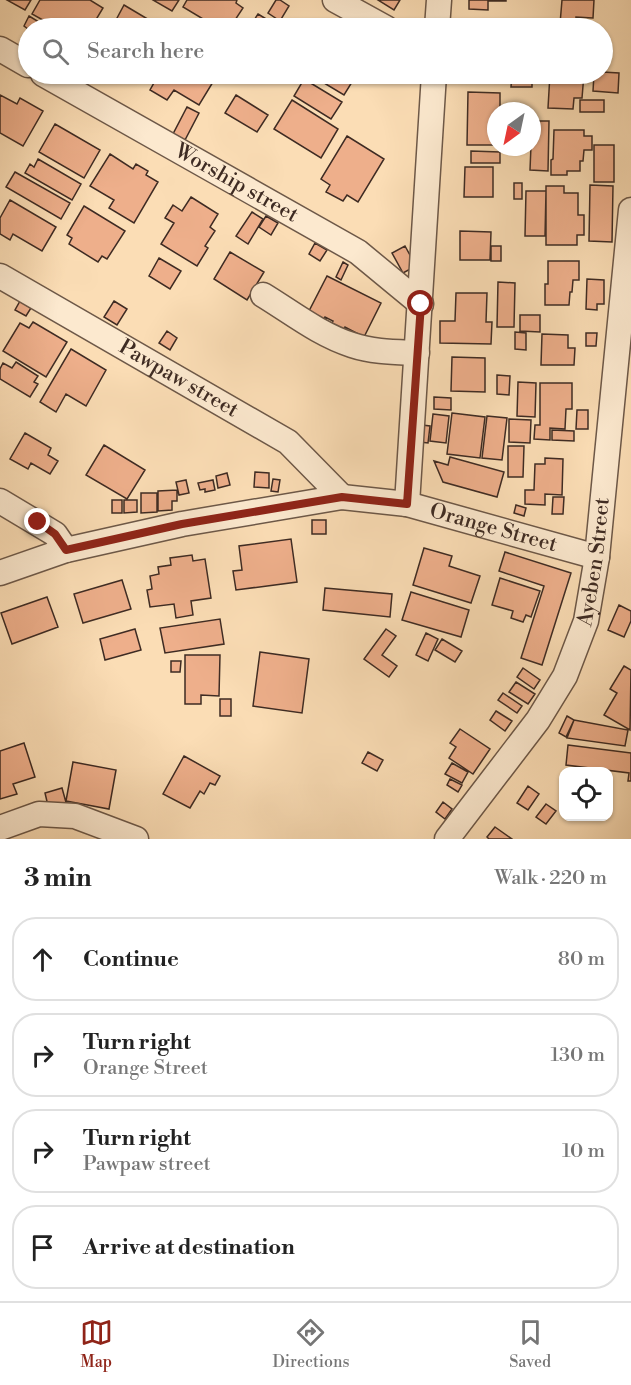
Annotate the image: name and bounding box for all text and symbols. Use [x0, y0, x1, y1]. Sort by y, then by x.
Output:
search box [18, 18, 613, 84]
icon: search [39, 35, 72, 68]
text: Search here [87, 38, 204, 65]
north arrow [487, 102, 541, 156]
street label: Worship street [169, 137, 303, 229]
route start [407, 290, 433, 316]
street label: Pawpaw street [114, 334, 244, 424]
street label: Ayeben Street [572, 496, 616, 630]
street label: Orange Street [427, 498, 561, 558]
route end [24, 508, 50, 534]
map controls [559, 767, 613, 821]
button: locate [559, 767, 613, 821]
text: 3 min [24, 862, 92, 894]
text: Walk · 220 m [494, 866, 607, 891]
icon: ahead [26, 943, 59, 976]
text: Continue [83, 946, 179, 973]
text: 80 m [558, 947, 605, 972]
text: Turn right [83, 1029, 191, 1056]
icon: right [26, 1039, 59, 1072]
text: 130 m [550, 1043, 605, 1068]
text: Orange Street [83, 1056, 208, 1081]
text: Turn right [83, 1125, 191, 1152]
icon: right [26, 1135, 59, 1168]
text: 10 m [562, 1139, 605, 1164]
text: Pawpaw street [83, 1152, 211, 1177]
icon: arrive [26, 1231, 59, 1264]
text: Arrive at destination [83, 1234, 295, 1261]
tab: Map [80, 1316, 113, 1372]
tab: Directions [272, 1316, 350, 1372]
tab: Saved [509, 1316, 551, 1372]

